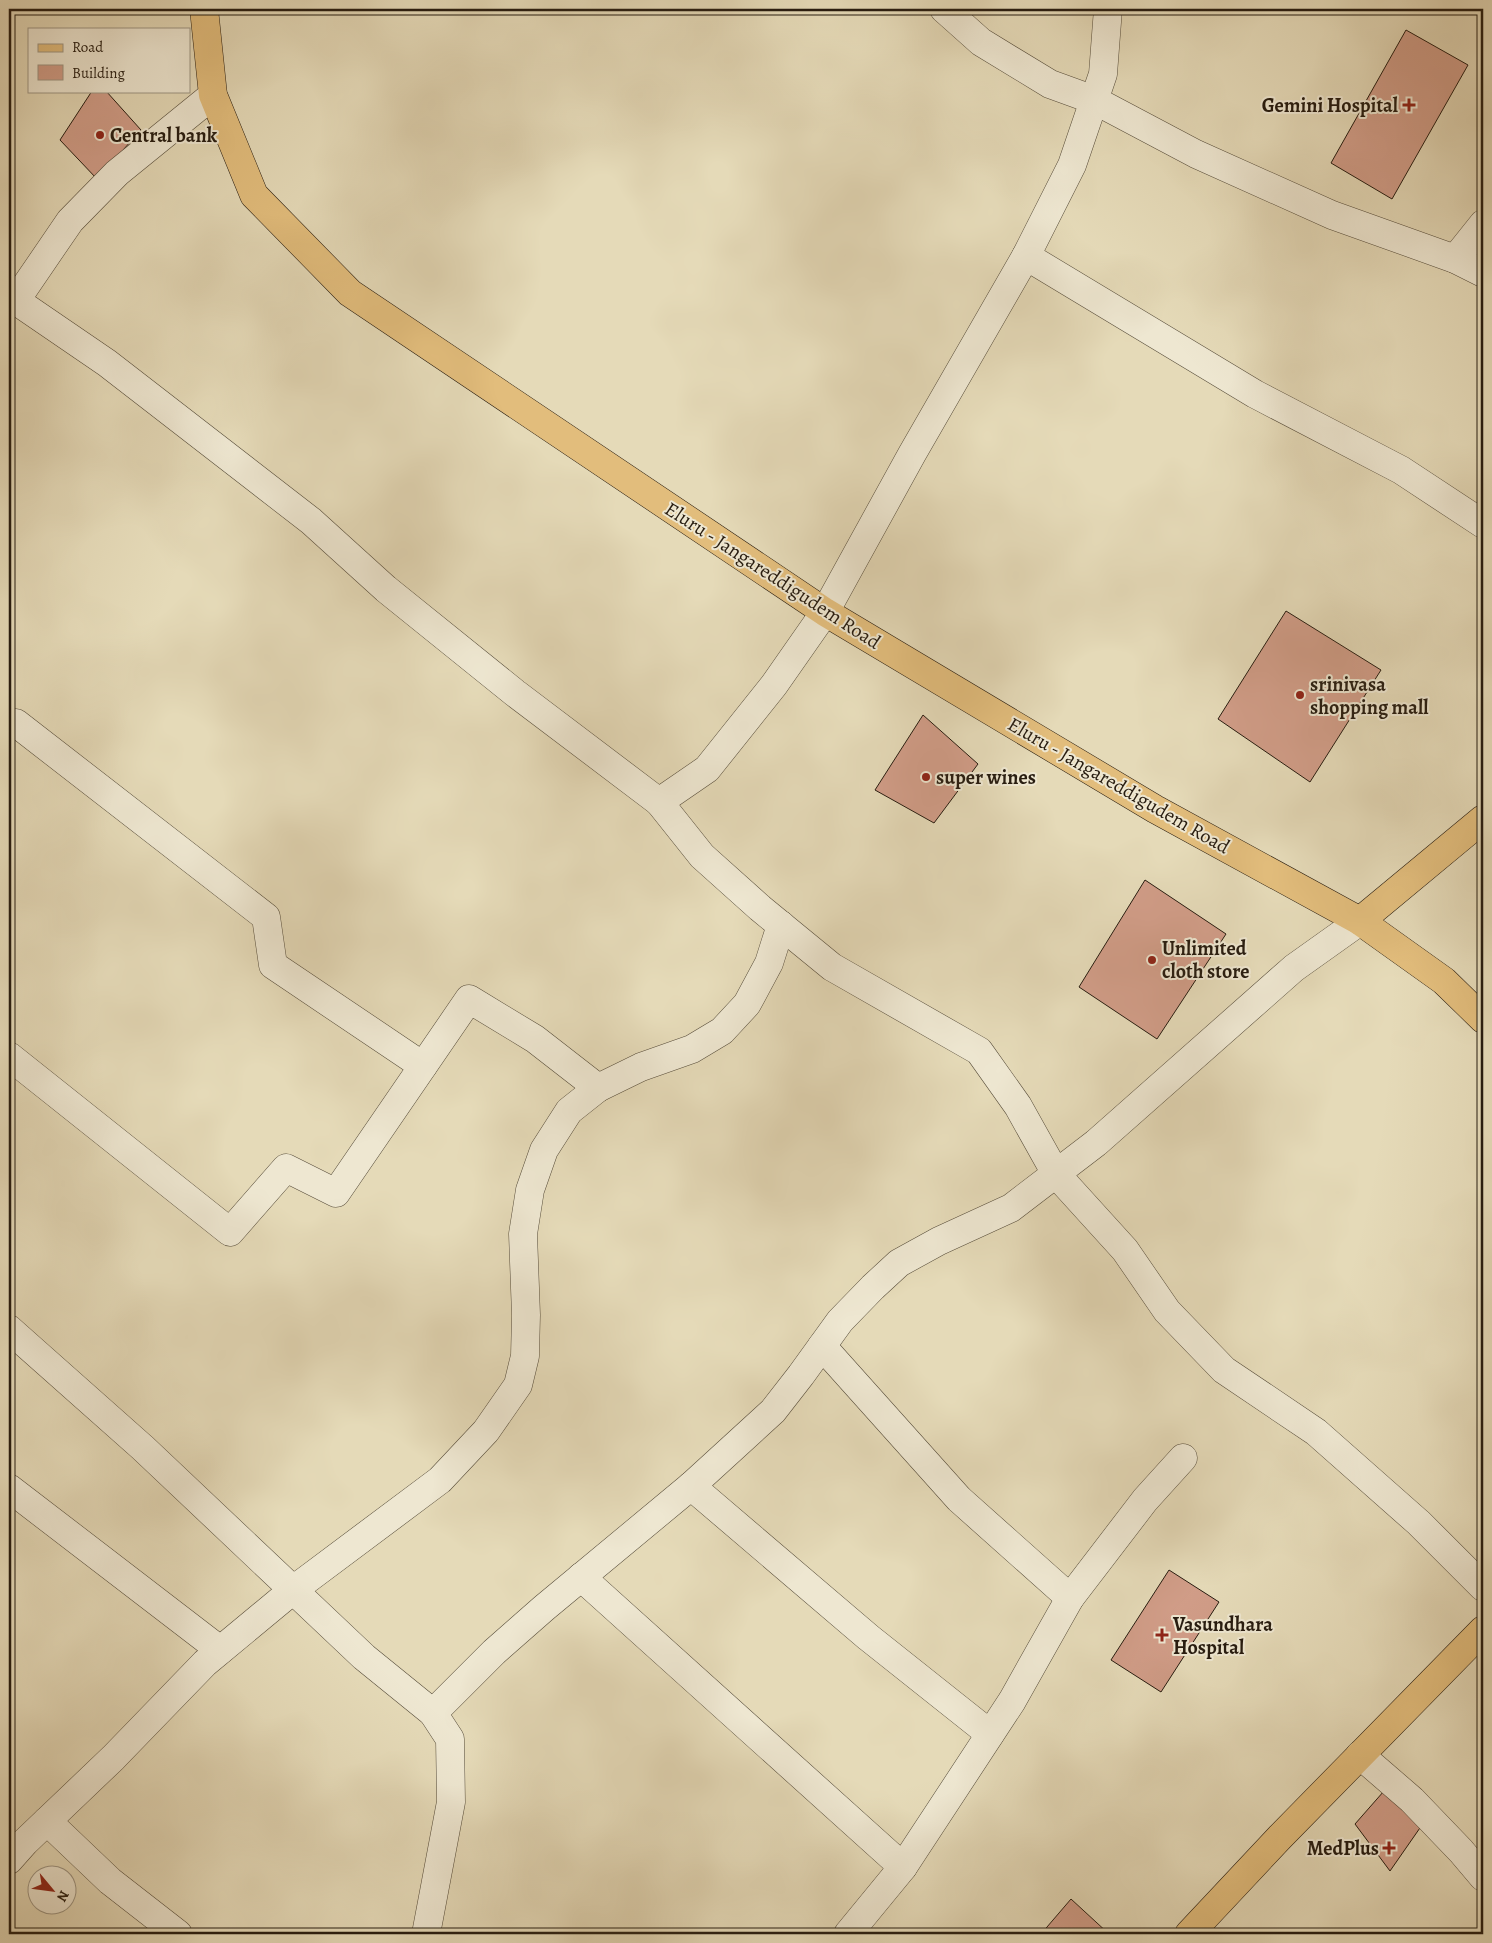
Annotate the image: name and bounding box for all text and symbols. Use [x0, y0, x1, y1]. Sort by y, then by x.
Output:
legend [28, 28, 190, 92]
text: Road [72, 37, 104, 57]
text: Building [72, 63, 125, 83]
place label: Gemini Hospital [1262, 92, 1399, 119]
marker: Gemini Hospital [1402, 98, 1416, 112]
place label: Central bank [110, 122, 218, 149]
marker: Central bank [94, 129, 106, 141]
street label: Eluru - Jangareddigudem Road [660, 495, 886, 656]
place label: srinivasa shopping mall [1310, 671, 1429, 721]
marker: srinivasa shopping mall [1294, 689, 1306, 701]
street label: Eluru - Jangareddigudem Road [1003, 711, 1235, 860]
place label: super wines [936, 764, 1036, 791]
marker: super wines [920, 771, 932, 783]
place label: Unlimited cloth store [1162, 935, 1249, 985]
marker: Unlimited cloth store [1146, 954, 1158, 966]
place label: Vasundhara Hospital [1172, 1611, 1273, 1661]
marker: Vasundhara Hospital [1155, 1628, 1169, 1642]
place label: MedPlus [1307, 1835, 1379, 1862]
marker: MedPlus [1383, 1842, 1395, 1854]
north arrow [28, 1866, 78, 1916]
text: N [52, 1887, 74, 1905]

